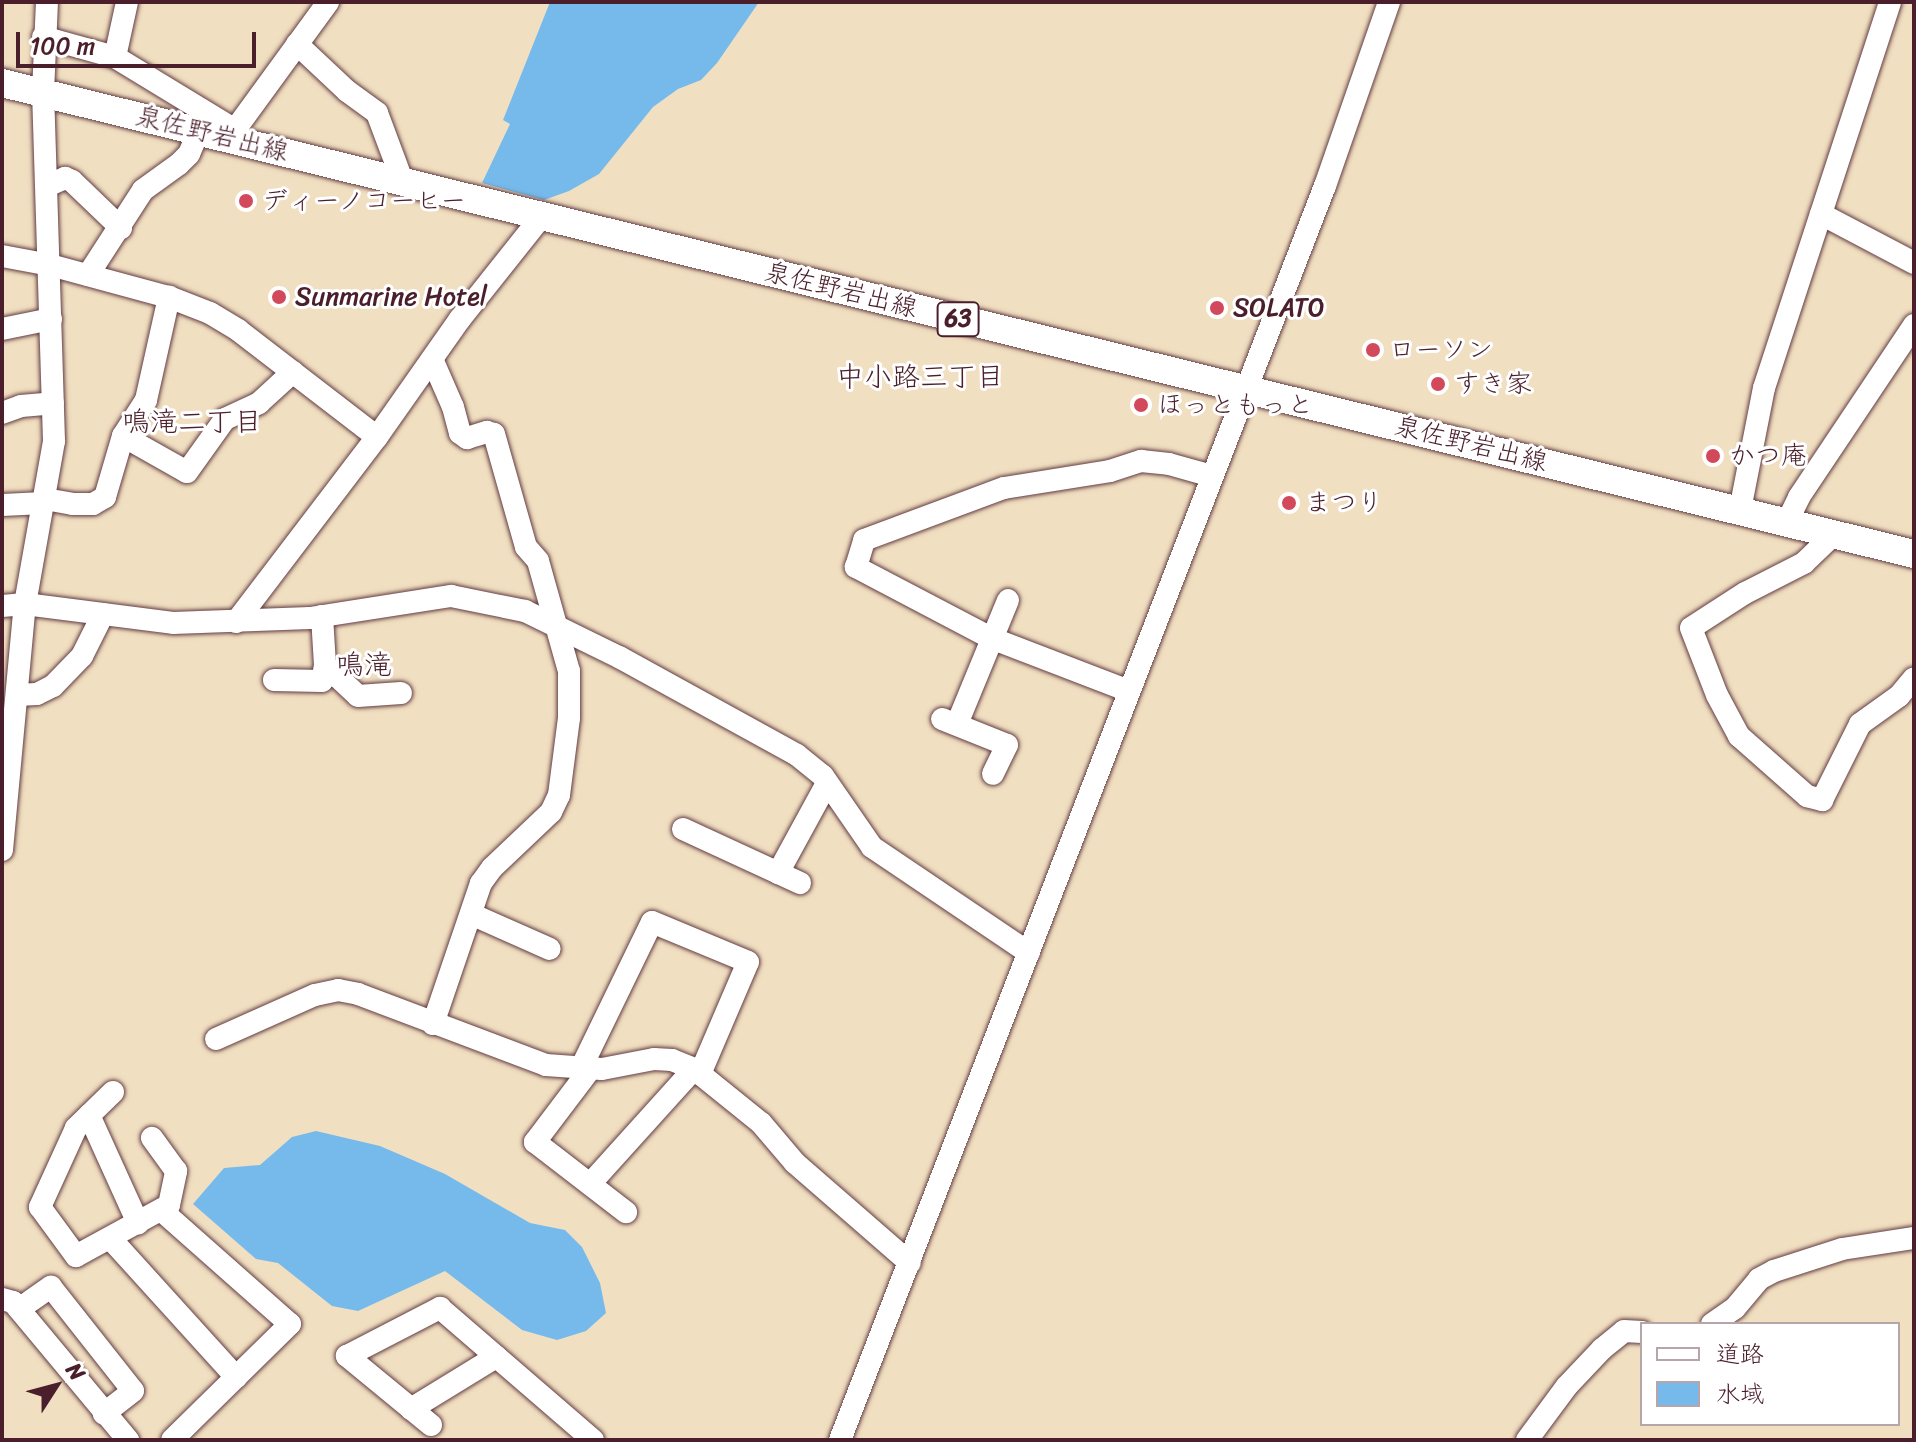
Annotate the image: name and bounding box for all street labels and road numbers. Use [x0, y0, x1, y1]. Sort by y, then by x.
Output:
street label: 泉佐野岩出線 [133, 100, 291, 168]
street label: 泉佐野岩出線 [762, 256, 920, 324]
road number: 63 [936, 299, 980, 339]
street label: 泉佐野岩出線 [1392, 410, 1550, 478]

